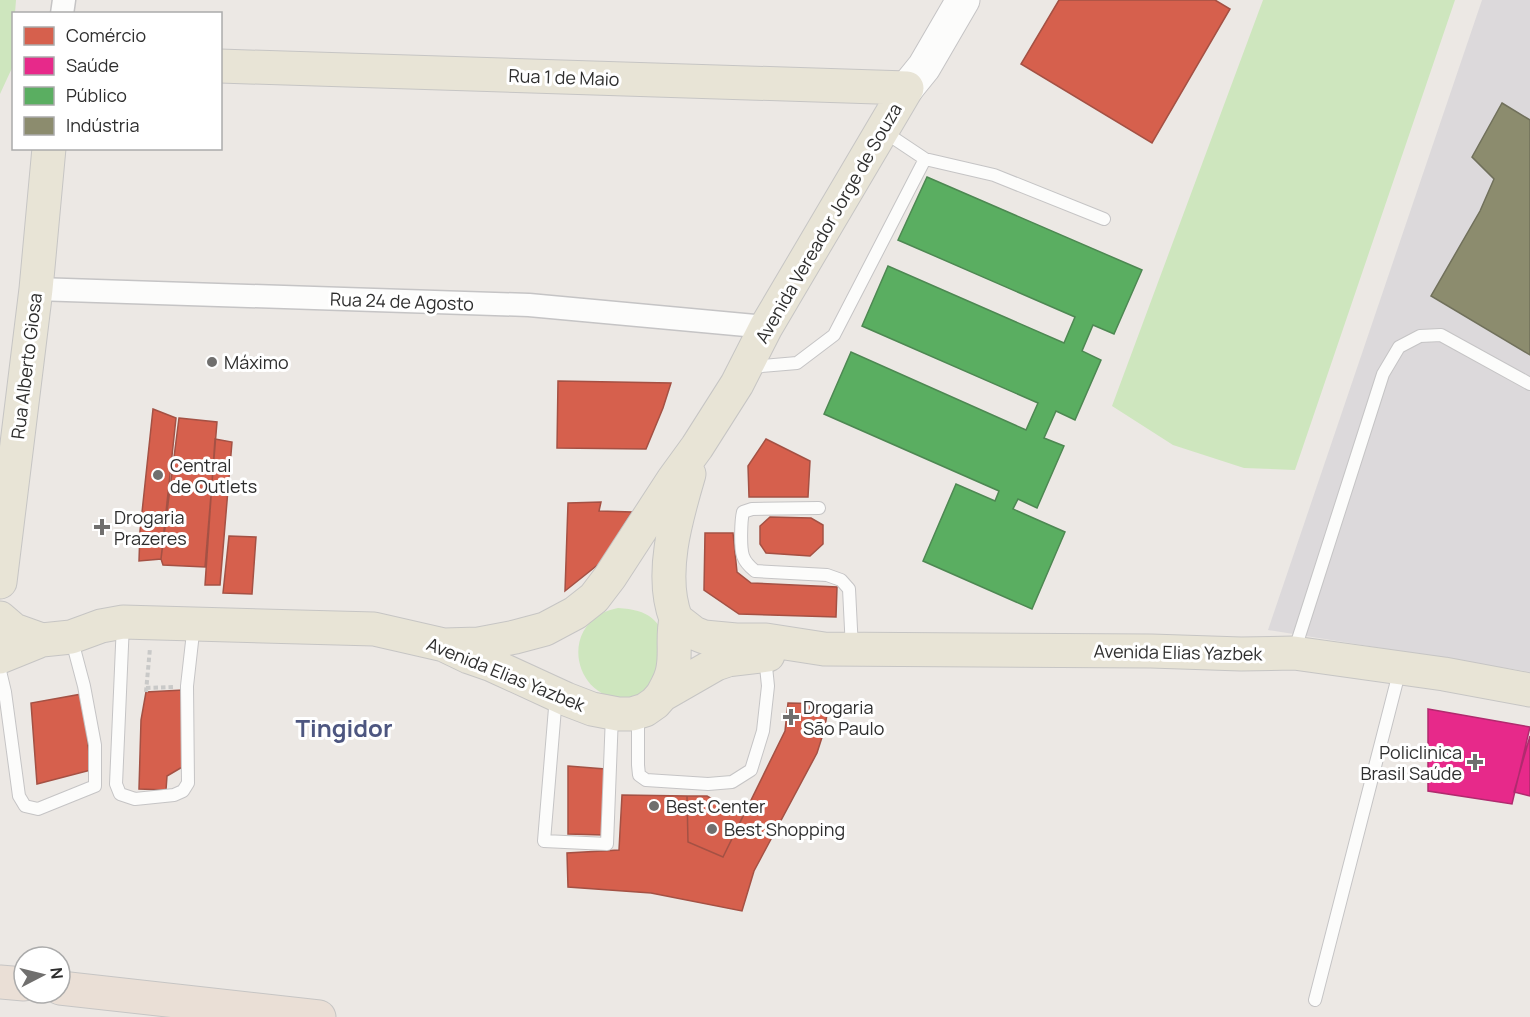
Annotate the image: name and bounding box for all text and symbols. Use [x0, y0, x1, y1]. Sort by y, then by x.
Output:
legend [12, 12, 222, 150]
text: Comércio [66, 23, 146, 47]
text: Saúde [66, 53, 119, 77]
street label: Rua 1 de Maio [508, 63, 620, 91]
text: Público [66, 83, 127, 107]
street label: Avenida Vereador Jorge de Souza [749, 99, 907, 347]
text: Indústria [66, 113, 140, 137]
street label: Rua 24 de Agosto [330, 286, 474, 316]
street label: Rua Alberto Giosa [5, 292, 47, 440]
place label: Máximo [224, 350, 289, 374]
marker: Máximo [205, 355, 219, 369]
place label: Central de Outlets [170, 453, 257, 498]
marker: Central de Outlets [151, 468, 165, 482]
place label: Drogaria Prazeres [114, 505, 187, 550]
marker: Drogaria Prazeres [95, 520, 109, 534]
street label: Avenida Elias Yazbek [423, 631, 590, 717]
street label: Avenida Elias Yazbek [1093, 639, 1264, 665]
place label: Drogaria São Paulo [803, 695, 884, 740]
marker: Drogaria São Paulo [784, 710, 798, 724]
district label: Tingidor [295, 711, 393, 744]
place label: Policlinica Brasil Saúde [1360, 740, 1462, 785]
marker: Policlinica Brasil Saúde [1466, 753, 1484, 771]
place label: Best Center [666, 794, 766, 818]
marker: Best Center [647, 799, 661, 813]
place label: Best Shopping [724, 817, 845, 841]
marker: Best Shopping [705, 822, 719, 836]
north arrow [12, 945, 72, 1005]
text: N [45, 966, 69, 980]

